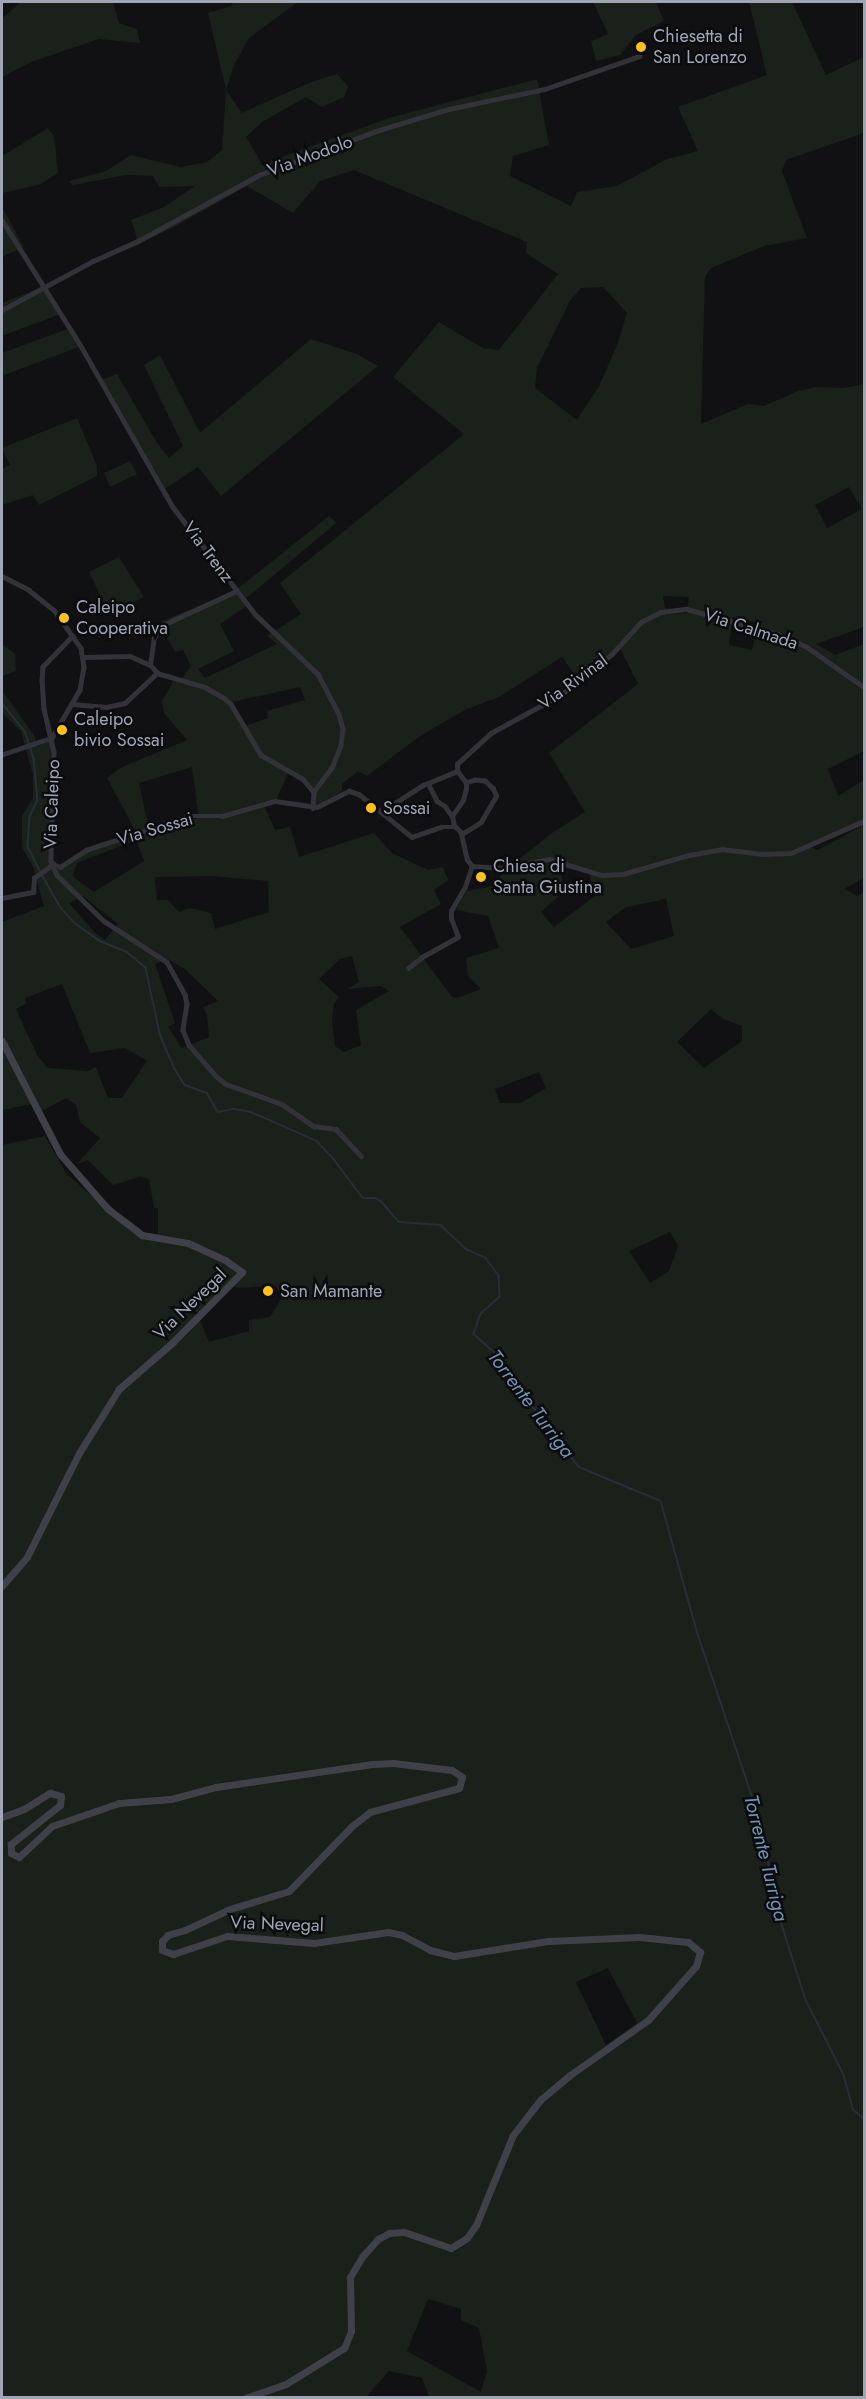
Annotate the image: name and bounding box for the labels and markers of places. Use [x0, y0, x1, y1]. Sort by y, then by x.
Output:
place label: Chiesetta di San Lorenzo [653, 26, 747, 68]
marker: Chiesetta di San Lorenzo [634, 40, 648, 54]
place label: Caleipo Cooperativa [76, 597, 168, 640]
marker: Caleipo Cooperativa [57, 611, 71, 625]
place label: Caleipo bivio Sossai [74, 709, 164, 752]
marker: Caleipo bivio Sossai [55, 723, 69, 737]
place label: Sossai [383, 797, 431, 819]
marker: Sossai [364, 801, 378, 815]
place label: Chiesa di Santa Giustina [493, 856, 602, 898]
marker: Chiesa di Santa Giustina [474, 870, 488, 884]
place label: San Mamante [280, 1280, 382, 1302]
marker: San Mamante [261, 1284, 275, 1298]

